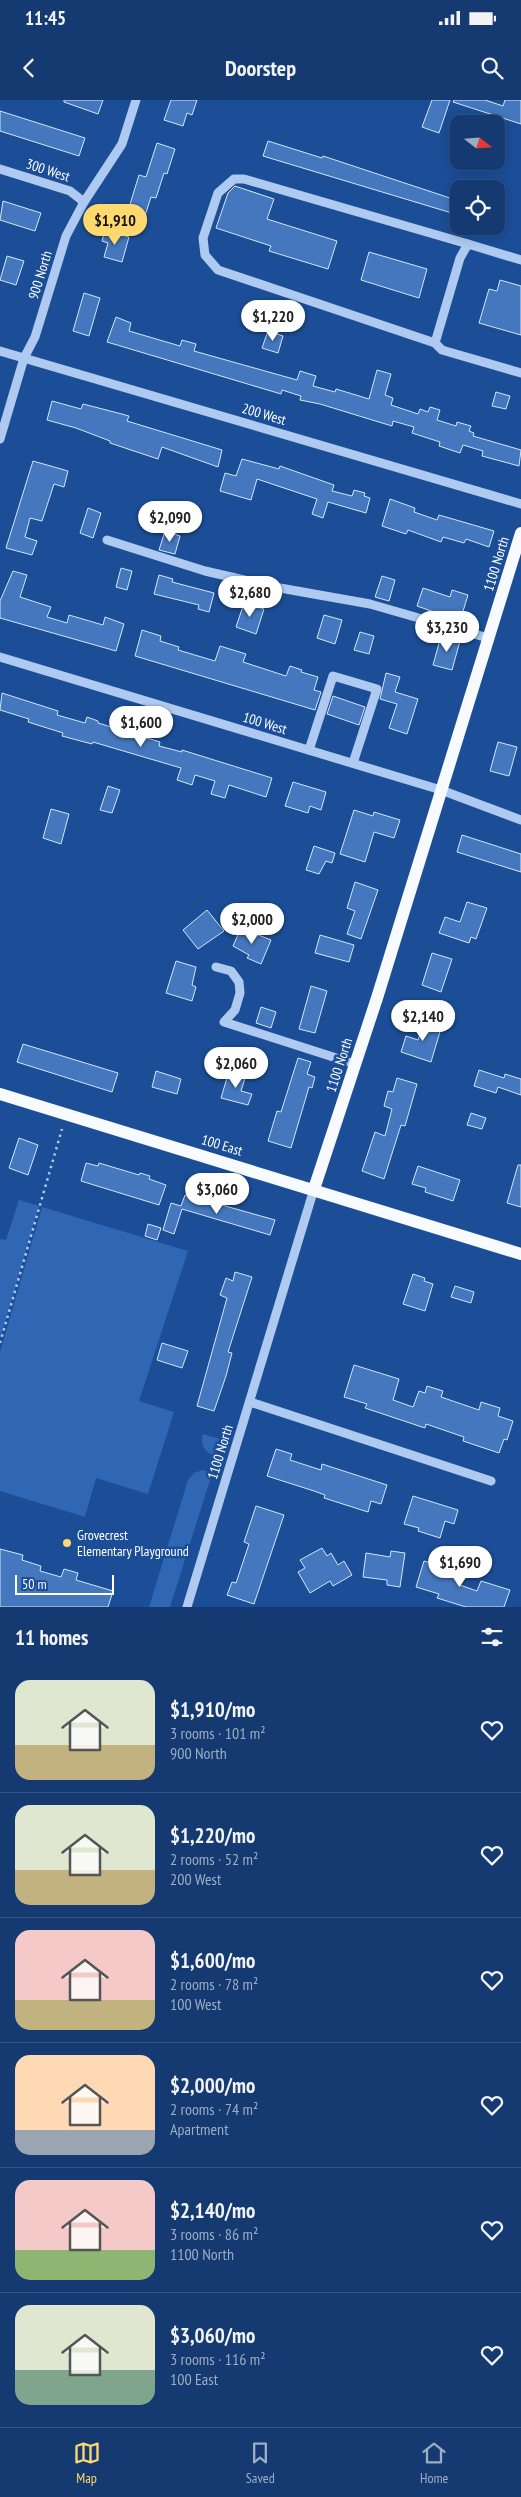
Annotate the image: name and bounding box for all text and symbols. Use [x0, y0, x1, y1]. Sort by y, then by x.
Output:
text: 11:45 [25, 6, 66, 30]
icon: back [15, 54, 43, 82]
text: Doorstep [225, 54, 296, 82]
icon: search [478, 54, 506, 82]
north arrow [450, 115, 505, 170]
map controls [450, 115, 505, 235]
street label: 300 West [24, 154, 72, 186]
button: locate [450, 180, 505, 235]
pin: $1,910 [74, 204, 156, 246]
text: $1,910 [94, 210, 136, 230]
street label: 900 North [24, 249, 56, 301]
pin: $1,220 [232, 300, 314, 342]
text: $1,220 [252, 306, 294, 326]
street label: 200 West [240, 399, 288, 429]
pin: $2,090 [129, 500, 211, 543]
text: $2,090 [149, 507, 191, 527]
street label: 1100 North [479, 535, 513, 593]
pin: $2,680 [209, 576, 291, 618]
text: $2,680 [229, 582, 271, 602]
pin: $3,230 [406, 610, 488, 653]
text: $3,230 [426, 617, 468, 637]
pin: $1,600 [100, 706, 182, 748]
street label: 100 West [241, 708, 289, 738]
text: $1,600 [120, 712, 162, 732]
pin: $2,000 [211, 902, 293, 945]
text: $2,000 [231, 909, 273, 929]
pin: $2,140 [382, 1000, 464, 1042]
text: $2,140 [402, 1006, 444, 1026]
street label: 1100 North [322, 1036, 356, 1094]
pin: $2,060 [195, 1046, 277, 1089]
text: $2,060 [215, 1053, 257, 1073]
street label: 100 East [199, 1130, 245, 1160]
pin: $3,060 [176, 1172, 258, 1215]
text: $3,060 [196, 1179, 238, 1199]
street label: 1100 North [203, 1423, 237, 1481]
place label: Grovecrest Elementary Playground [77, 1526, 189, 1560]
marker: Grovecrest Elementary Playground [61, 1537, 73, 1549]
pin: $1,690 [419, 1546, 501, 1588]
text: $1,690 [439, 1552, 481, 1572]
scale bar [15, 1572, 114, 1595]
text: 50 m [22, 1575, 47, 1593]
icon: filters [478, 1623, 506, 1651]
text: 11 homes [15, 1624, 88, 1651]
text: $1,910/mo [170, 1696, 255, 1723]
icon: home [55, 1700, 115, 1760]
icon: heart [478, 1716, 506, 1744]
text: 3 rooms · 101 m² [170, 1723, 266, 1743]
text: 900 North [170, 1743, 227, 1763]
text: $1,220/mo [170, 1822, 255, 1849]
icon: home [55, 1825, 115, 1885]
icon: heart [478, 1841, 506, 1869]
text: 2 rooms · 52 m² [170, 1849, 258, 1869]
text: 200 West [170, 1869, 221, 1889]
text: $1,600/mo [170, 1947, 255, 1974]
icon: home [55, 1950, 115, 2010]
icon: heart [478, 1966, 506, 1994]
text: 2 rooms · 78 m² [170, 1974, 258, 1994]
text: 100 West [170, 1994, 221, 2014]
text: $2,000/mo [170, 2072, 255, 2099]
icon: home [55, 2075, 115, 2135]
icon: heart [478, 2091, 506, 2119]
text: 2 rooms · 74 m² [170, 2099, 258, 2119]
text: Apartment [170, 2119, 229, 2139]
text: $2,140/mo [170, 2197, 255, 2224]
icon: home [55, 2200, 115, 2260]
icon: heart [478, 2216, 506, 2244]
text: 3 rooms · 86 m² [170, 2224, 258, 2244]
text: 1100 North [170, 2244, 234, 2264]
text: $3,060/mo [170, 2322, 255, 2349]
icon: home [55, 2325, 115, 2385]
icon: heart [478, 2341, 506, 2369]
text: 3 rooms · 116 m² [170, 2349, 266, 2369]
text: 100 East [170, 2369, 218, 2389]
tab: Map [73, 2439, 101, 2487]
tab: Saved [246, 2439, 275, 2487]
tab: Home [420, 2439, 448, 2487]

